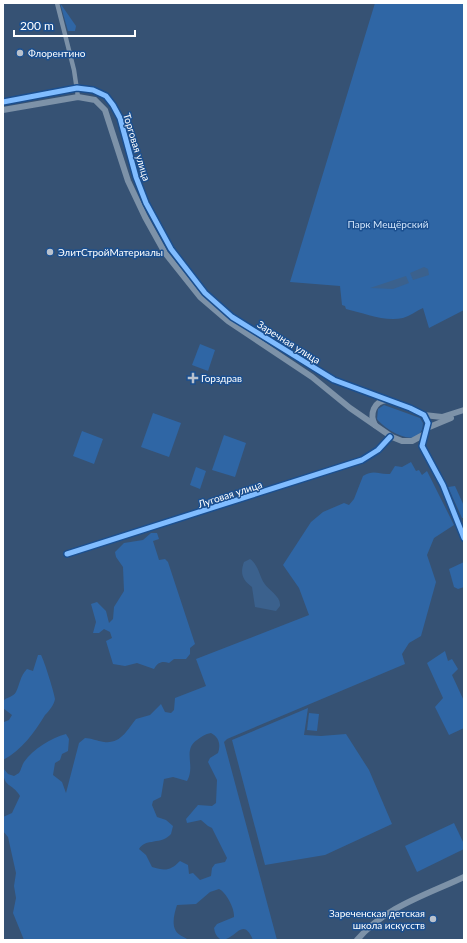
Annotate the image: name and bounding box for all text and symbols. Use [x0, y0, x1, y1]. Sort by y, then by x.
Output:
scale bar [14, 12, 135, 38]
text: 200 m [20, 18, 54, 33]
place label: Флорентино [28, 47, 86, 59]
marker: Флорентино [15, 48, 25, 58]
street label: Торговая улица [121, 112, 153, 182]
park label: Парк Мещёрский [348, 218, 429, 230]
place label: ЭлитСтройМатериалы [58, 246, 163, 258]
marker: ЭлитСтройМатериалы [45, 247, 55, 257]
street label: Заречная улица [255, 318, 323, 366]
place label: Горздрав [201, 372, 242, 384]
marker: Горздрав [188, 373, 198, 383]
street label: Луговая улица [196, 478, 264, 510]
place label: Зареченская детская школа искусств [329, 907, 425, 931]
marker: Зареченская детская школа искусств [428, 914, 438, 924]

